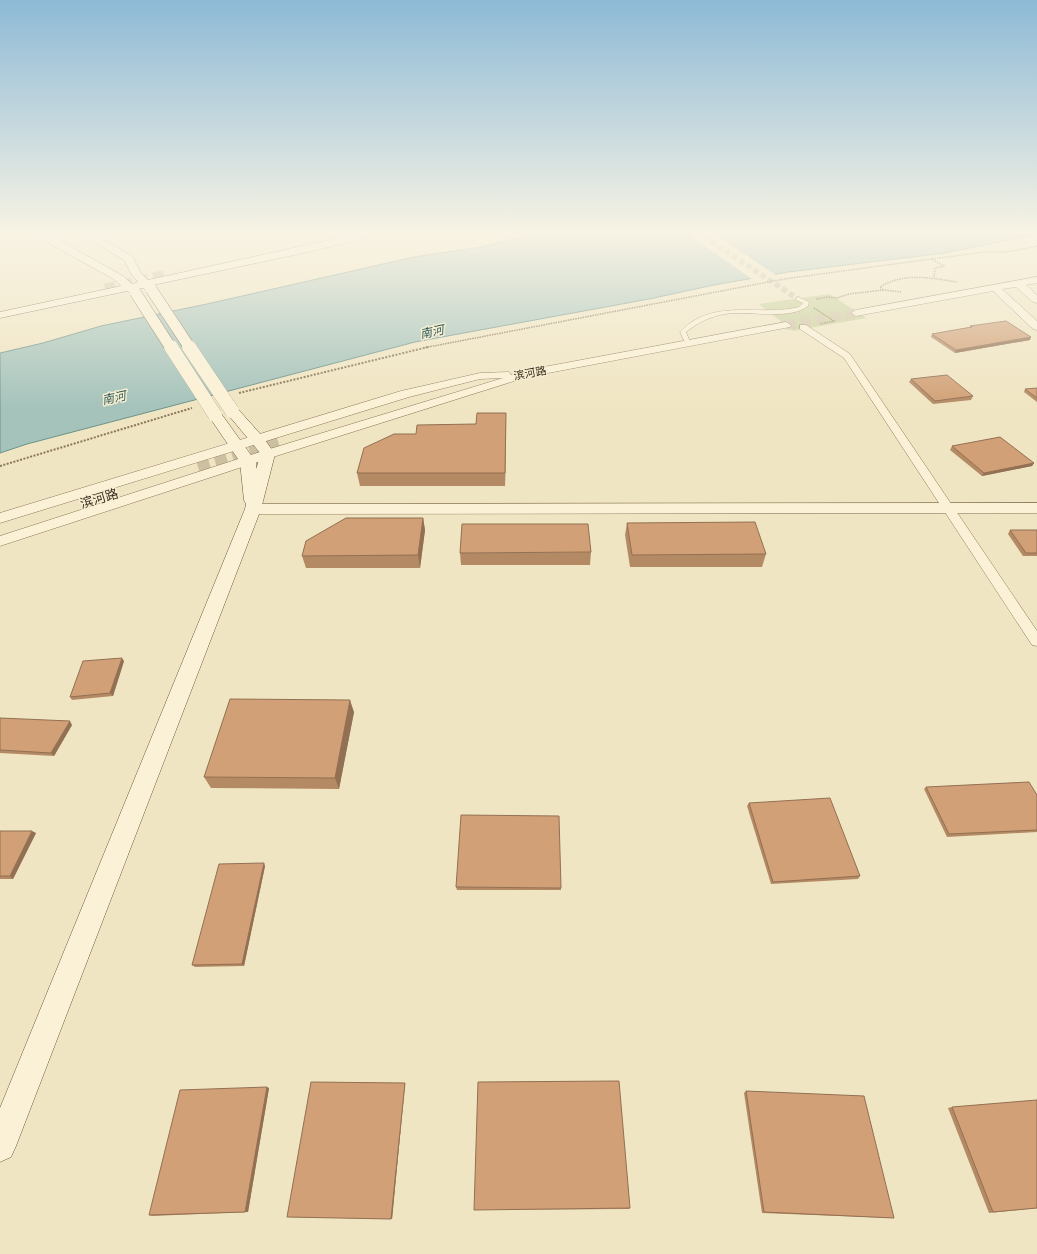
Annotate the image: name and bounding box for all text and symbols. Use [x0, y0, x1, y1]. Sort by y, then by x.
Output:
water label: 南河 [419, 321, 447, 342]
street label: 滨河路 [512, 363, 548, 384]
water label: 南河 [101, 387, 129, 408]
street label: 滨河路 [78, 485, 120, 512]

